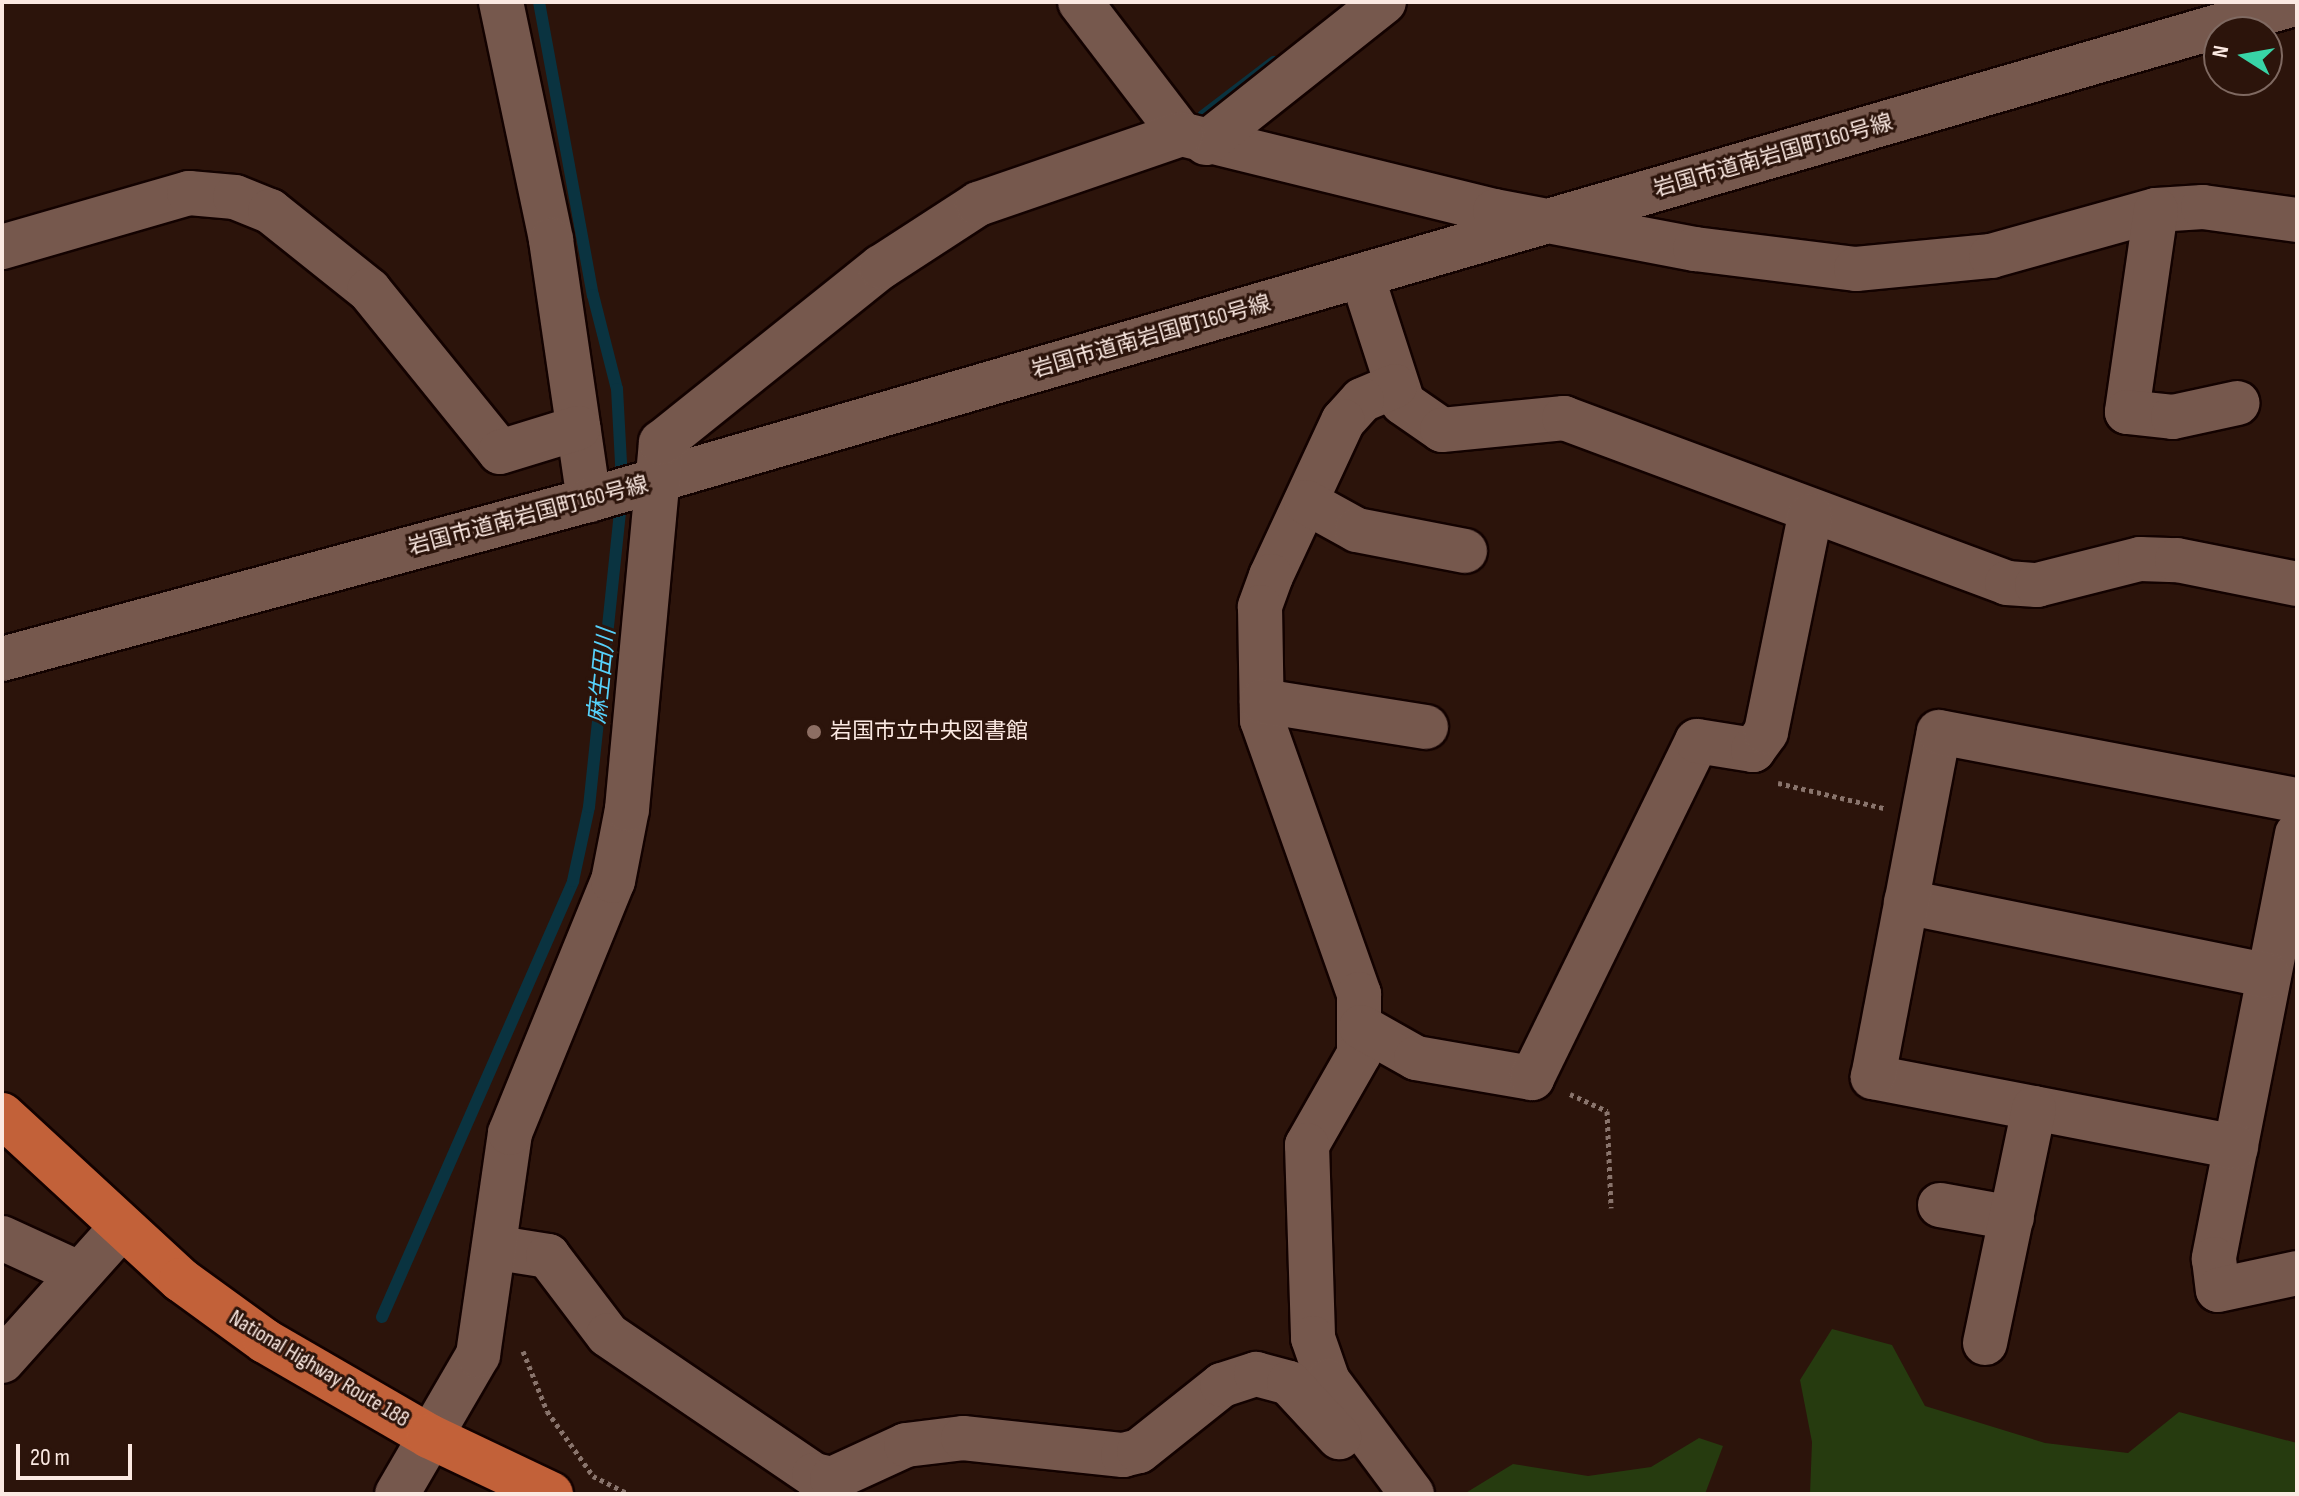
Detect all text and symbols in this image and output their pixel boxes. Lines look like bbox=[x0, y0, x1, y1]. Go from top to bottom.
north arrow bbox=[2203, 16, 2283, 96]
text: N bbox=[2207, 43, 2235, 60]
street label: 岩国市道南岩国町160号線 bbox=[1651, 109, 1895, 203]
street label: 岩国市道南岩国町160号線 bbox=[1029, 290, 1273, 384]
street label: 岩国市道南岩国町160号線 bbox=[405, 471, 651, 561]
water label: 麻生田川 bbox=[583, 627, 621, 725]
place label: 岩国市立中央図書館 bbox=[830, 719, 1028, 745]
marker: 岩国市立中央図書館 bbox=[805, 723, 823, 741]
street label: National Highway Route 188 bbox=[224, 1305, 414, 1433]
scale bar bbox=[20, 1428, 136, 1478]
text: 20 m bbox=[30, 1443, 70, 1472]

